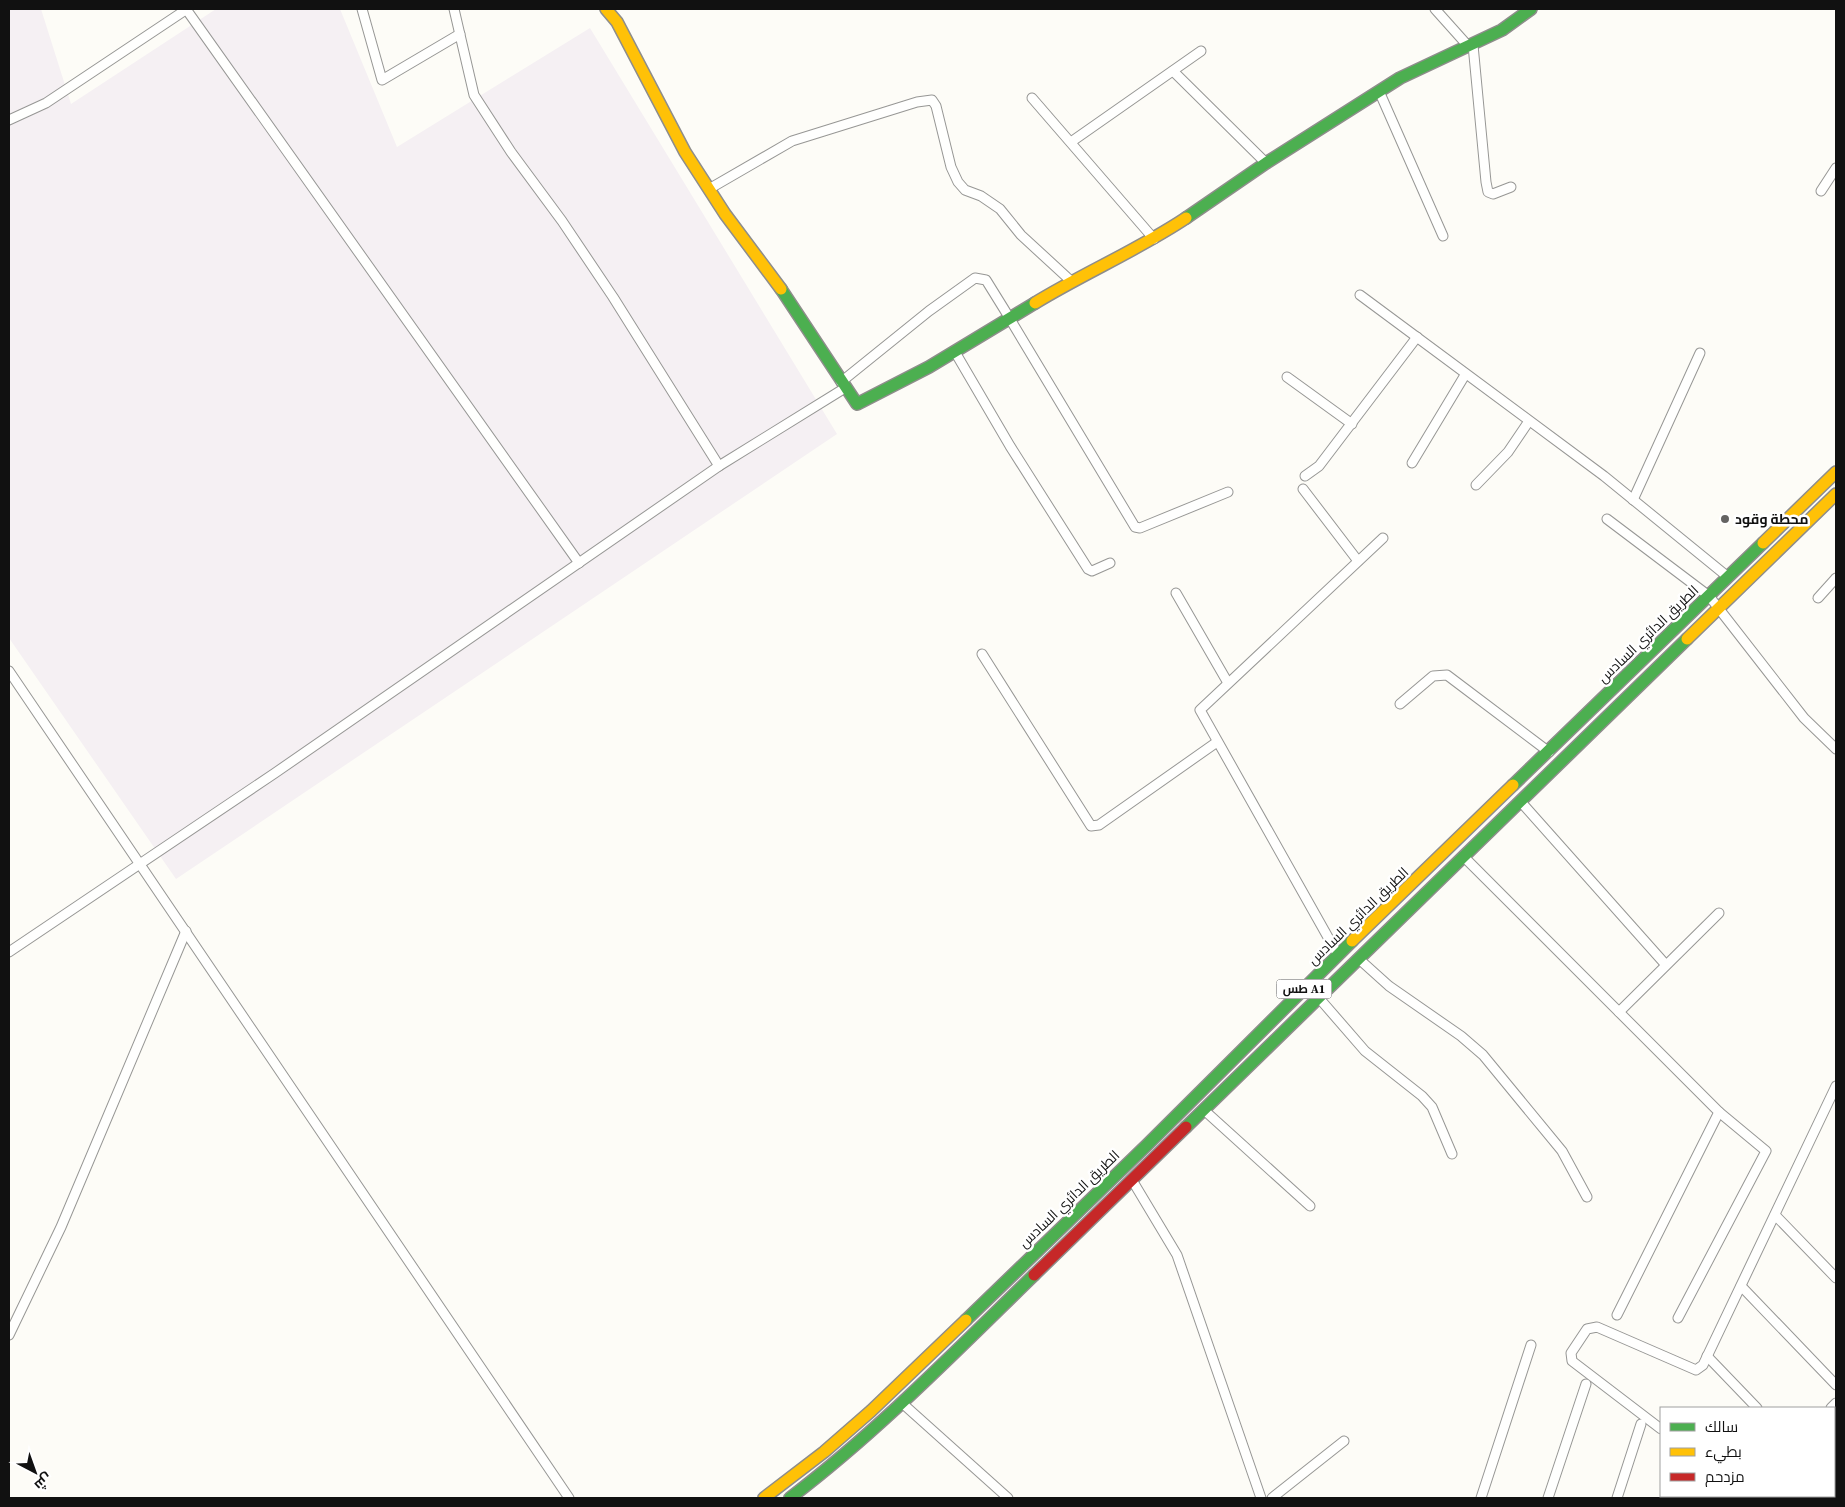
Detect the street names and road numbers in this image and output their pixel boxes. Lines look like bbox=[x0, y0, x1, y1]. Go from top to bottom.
street label: الطريق الدائري السادس bbox=[1593, 581, 1704, 689]
street label: الطريق الدائري السادس bbox=[1303, 863, 1414, 971]
road number: طس A1 bbox=[1276, 980, 1332, 999]
street label: الطريق الدائري السادس bbox=[1014, 1146, 1125, 1254]

